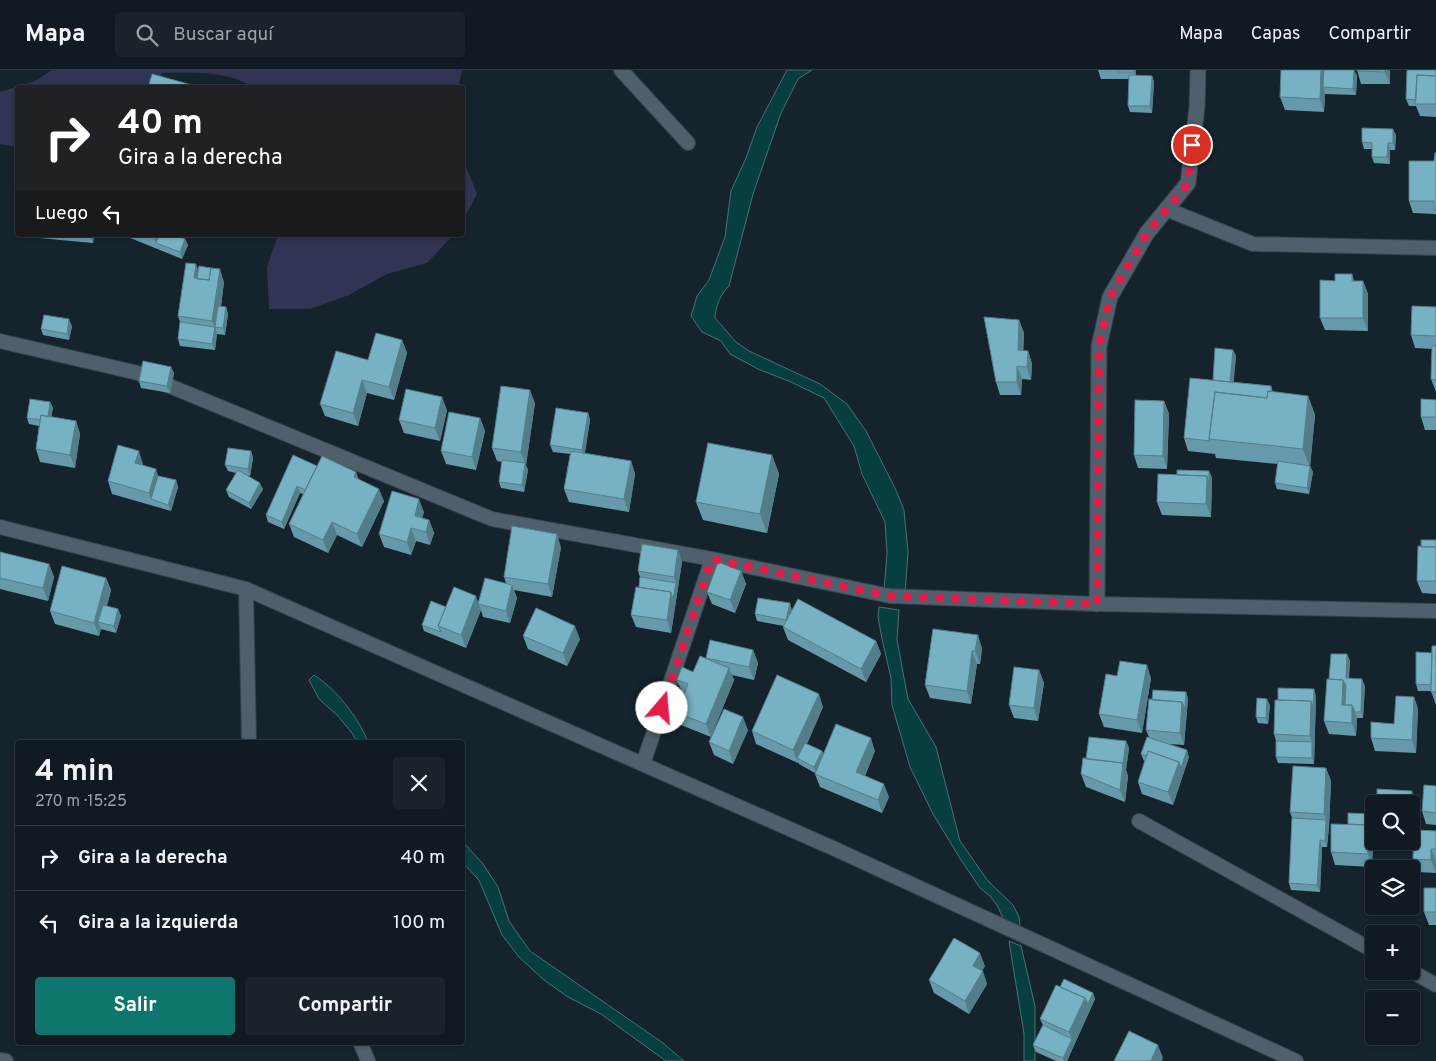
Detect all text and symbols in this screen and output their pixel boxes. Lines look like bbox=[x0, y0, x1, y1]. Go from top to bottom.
search box bbox=[115, 12, 465, 57]
text: Mapa bbox=[25, 20, 85, 50]
icon: search bbox=[133, 21, 161, 49]
text: Buscar aquí bbox=[173, 23, 273, 47]
text: Mapa bbox=[1179, 23, 1223, 46]
text: Capas bbox=[1251, 23, 1300, 46]
text: Compartir bbox=[1328, 23, 1411, 46]
text: 40 m bbox=[118, 102, 203, 146]
icon: right bbox=[35, 105, 100, 170]
pin bbox=[1171, 124, 1213, 166]
icon: arrive bbox=[1178, 131, 1206, 159]
text: Gira a la derecha bbox=[118, 145, 283, 172]
icon: left bbox=[98, 200, 126, 228]
text: Luego bbox=[35, 202, 88, 226]
position arrow bbox=[635, 681, 687, 733]
text: 4 min bbox=[35, 754, 114, 791]
button: close bbox=[393, 757, 445, 809]
text: 270 m · 15:25 bbox=[35, 792, 127, 812]
map controls bbox=[1365, 795, 1420, 1045]
button: search bbox=[1365, 795, 1420, 850]
icon: right bbox=[35, 844, 63, 872]
text: Gira a la derecha bbox=[78, 846, 228, 870]
text: 40 m bbox=[400, 846, 445, 870]
button: layers bbox=[1365, 860, 1420, 915]
icon: left bbox=[35, 909, 63, 937]
text: Gira a la izquierda bbox=[78, 911, 238, 935]
text: 100 m bbox=[393, 911, 445, 935]
button: + bbox=[1365, 925, 1420, 980]
button: Salir bbox=[35, 977, 235, 1035]
button: Compartir bbox=[245, 977, 445, 1035]
button: − bbox=[1365, 990, 1420, 1045]

